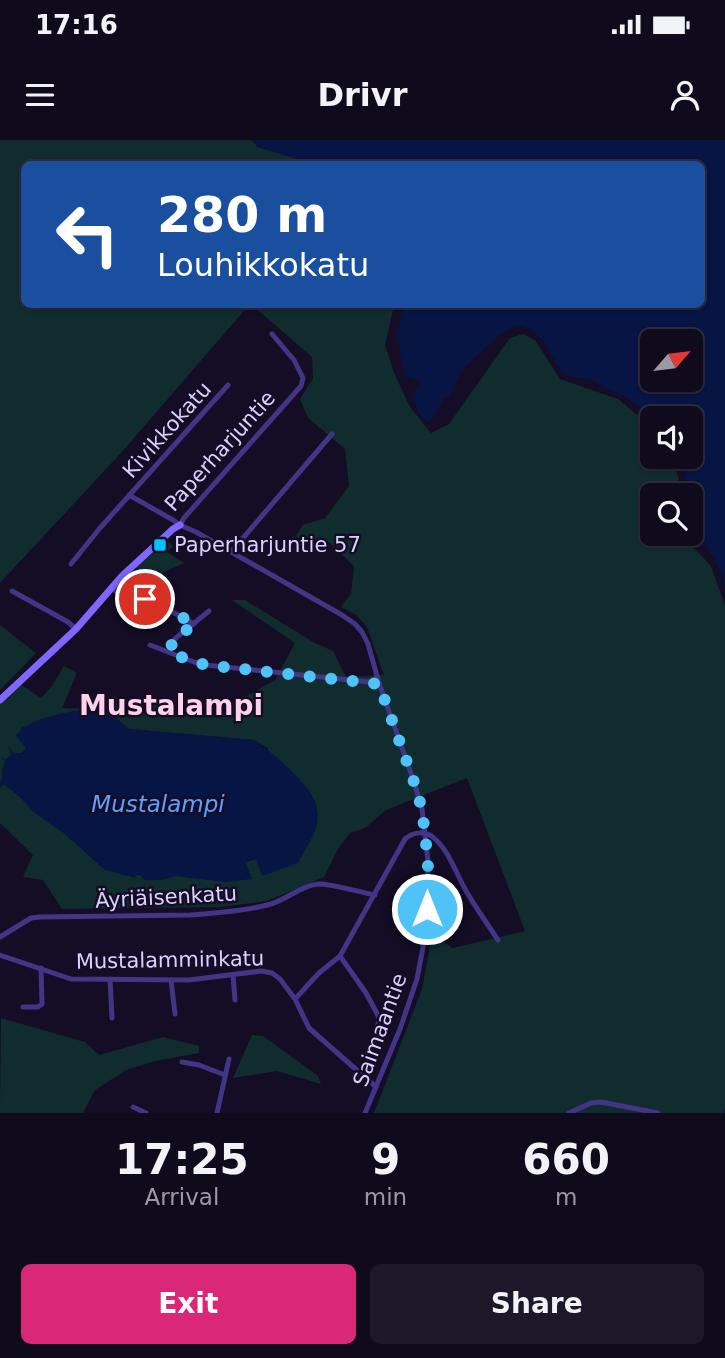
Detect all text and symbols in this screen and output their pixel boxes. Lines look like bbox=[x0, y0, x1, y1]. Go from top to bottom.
text: 17:16 bbox=[35, 10, 118, 40]
icon: menu bbox=[21, 76, 59, 114]
text: Drivr bbox=[318, 76, 407, 114]
icon: person bbox=[666, 76, 704, 114]
text: 280 m bbox=[157, 187, 327, 244]
icon: left bbox=[42, 189, 133, 280]
text: Louhikkokatu bbox=[157, 246, 369, 284]
north arrow bbox=[640, 329, 704, 392]
map controls bbox=[640, 329, 703, 546]
street label: Kivikkokatu bbox=[118, 377, 216, 483]
street label: Paperharjuntie bbox=[160, 386, 280, 516]
button: sound bbox=[640, 406, 703, 469]
button: search bbox=[640, 483, 703, 546]
place label: Paperharjuntie 57 bbox=[174, 533, 361, 557]
marker: Paperharjuntie 57 bbox=[152, 537, 168, 553]
pin bbox=[115, 569, 175, 629]
icon: arrive bbox=[126, 580, 164, 618]
district label: Mustalampi bbox=[79, 689, 263, 722]
water label: Mustalampi bbox=[91, 791, 225, 817]
position arrow bbox=[390, 872, 464, 946]
street label: Äyriäisenkatu bbox=[94, 880, 237, 913]
street label: Mustalamminkatu bbox=[76, 946, 264, 974]
street label: Saimaantie bbox=[348, 970, 412, 1090]
text: 17:25 bbox=[115, 1135, 249, 1184]
text: 9 bbox=[371, 1135, 400, 1184]
text: 660 bbox=[522, 1135, 610, 1184]
text: Arrival bbox=[145, 1184, 219, 1210]
text: min bbox=[364, 1184, 407, 1210]
text: m bbox=[555, 1184, 577, 1210]
button: Exit bbox=[21, 1264, 356, 1344]
button: Share bbox=[370, 1264, 704, 1344]

